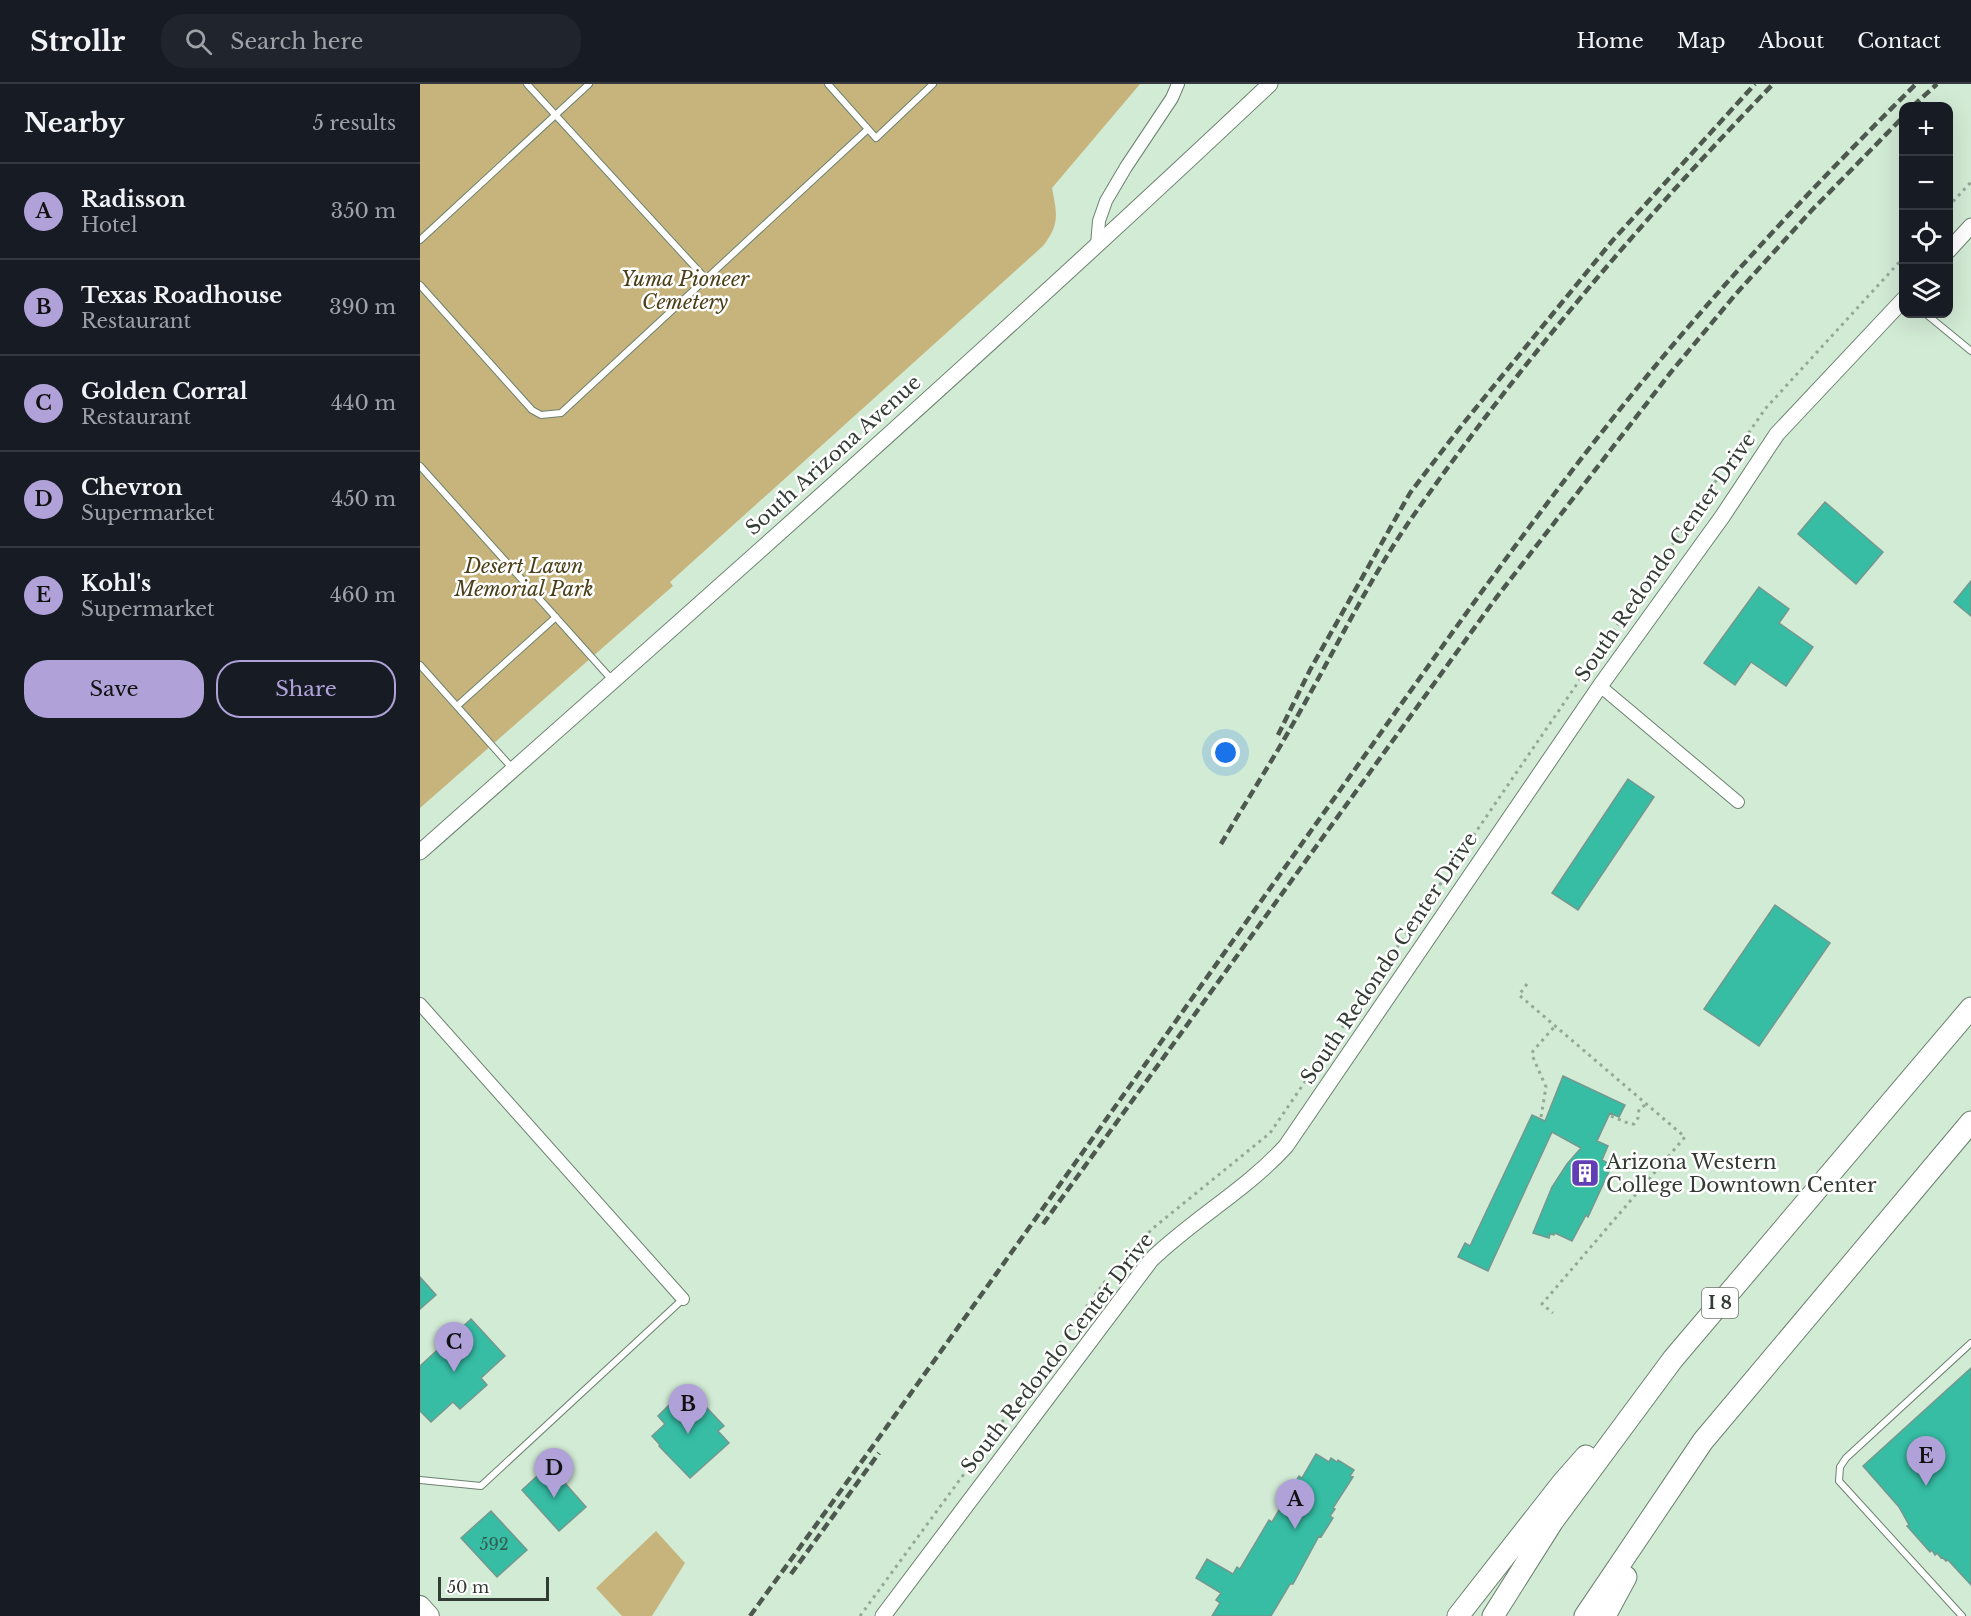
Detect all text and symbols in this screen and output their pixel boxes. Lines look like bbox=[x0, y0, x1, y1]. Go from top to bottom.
search box bbox=[161, 14, 581, 68]
text: Strollr bbox=[30, 24, 125, 59]
icon: search bbox=[182, 25, 215, 58]
text: Search here bbox=[230, 28, 363, 55]
text: Home bbox=[1577, 28, 1644, 54]
text: Map bbox=[1677, 28, 1725, 54]
text: About bbox=[1758, 28, 1824, 54]
text: Contact bbox=[1857, 28, 1941, 54]
map controls bbox=[1899, 102, 1953, 318]
button: + bbox=[1899, 102, 1953, 156]
text: Nearby bbox=[24, 107, 125, 139]
text: 5 results bbox=[313, 111, 396, 135]
button: − bbox=[1899, 156, 1953, 210]
text: Radisson bbox=[81, 186, 186, 213]
text: A bbox=[35, 199, 52, 223]
text: 350 m bbox=[331, 199, 396, 223]
button: locate bbox=[1899, 210, 1953, 264]
text: Hotel bbox=[81, 213, 138, 237]
button: layers bbox=[1899, 264, 1953, 318]
park label: Yuma Pioneer Cemetery bbox=[621, 267, 750, 314]
text: Texas Roadhouse bbox=[81, 282, 282, 309]
text: B bbox=[36, 295, 51, 319]
text: 390 m bbox=[329, 295, 396, 319]
text: Restaurant bbox=[81, 309, 191, 333]
street label: South Arizona Avenue bbox=[740, 370, 926, 540]
text: Golden Corral bbox=[81, 378, 248, 405]
text: C bbox=[35, 391, 52, 415]
text: 440 m bbox=[331, 391, 396, 415]
text: Restaurant bbox=[81, 405, 191, 429]
street label: South Redondo Center Drive bbox=[1570, 428, 1760, 686]
text: Chevron bbox=[81, 474, 182, 501]
text: D bbox=[34, 487, 53, 511]
text: 450 m bbox=[331, 487, 396, 511]
text: Supermarket bbox=[81, 501, 215, 525]
park label: Desert Lawn Memorial Park bbox=[454, 554, 593, 601]
text: Kohl's bbox=[81, 570, 151, 597]
text: E bbox=[36, 583, 51, 607]
text: 460 m bbox=[330, 583, 396, 607]
text: Supermarket bbox=[81, 597, 215, 621]
button: Save bbox=[24, 660, 204, 718]
button: Share bbox=[216, 660, 396, 718]
your location bbox=[1211, 738, 1240, 767]
street label: South Redondo Center Drive bbox=[1296, 828, 1482, 1088]
place label: Arizona Western College Downtown Center bbox=[1605, 1150, 1877, 1197]
building icon: Arizona Western College Downtown Center bbox=[1569, 1157, 1601, 1189]
street label: South Redondo Center Drive bbox=[956, 1228, 1158, 1478]
road number: I 8 bbox=[1702, 1288, 1738, 1318]
pin: C bbox=[435, 1322, 474, 1372]
pin: B bbox=[668, 1384, 708, 1434]
pin: E bbox=[1906, 1436, 1946, 1486]
pin: D bbox=[534, 1448, 574, 1498]
pin: A bbox=[1276, 1480, 1314, 1529]
house number: 592 bbox=[479, 1534, 509, 1554]
scale bar bbox=[438, 1574, 549, 1602]
text: 50 m bbox=[447, 1577, 489, 1597]

